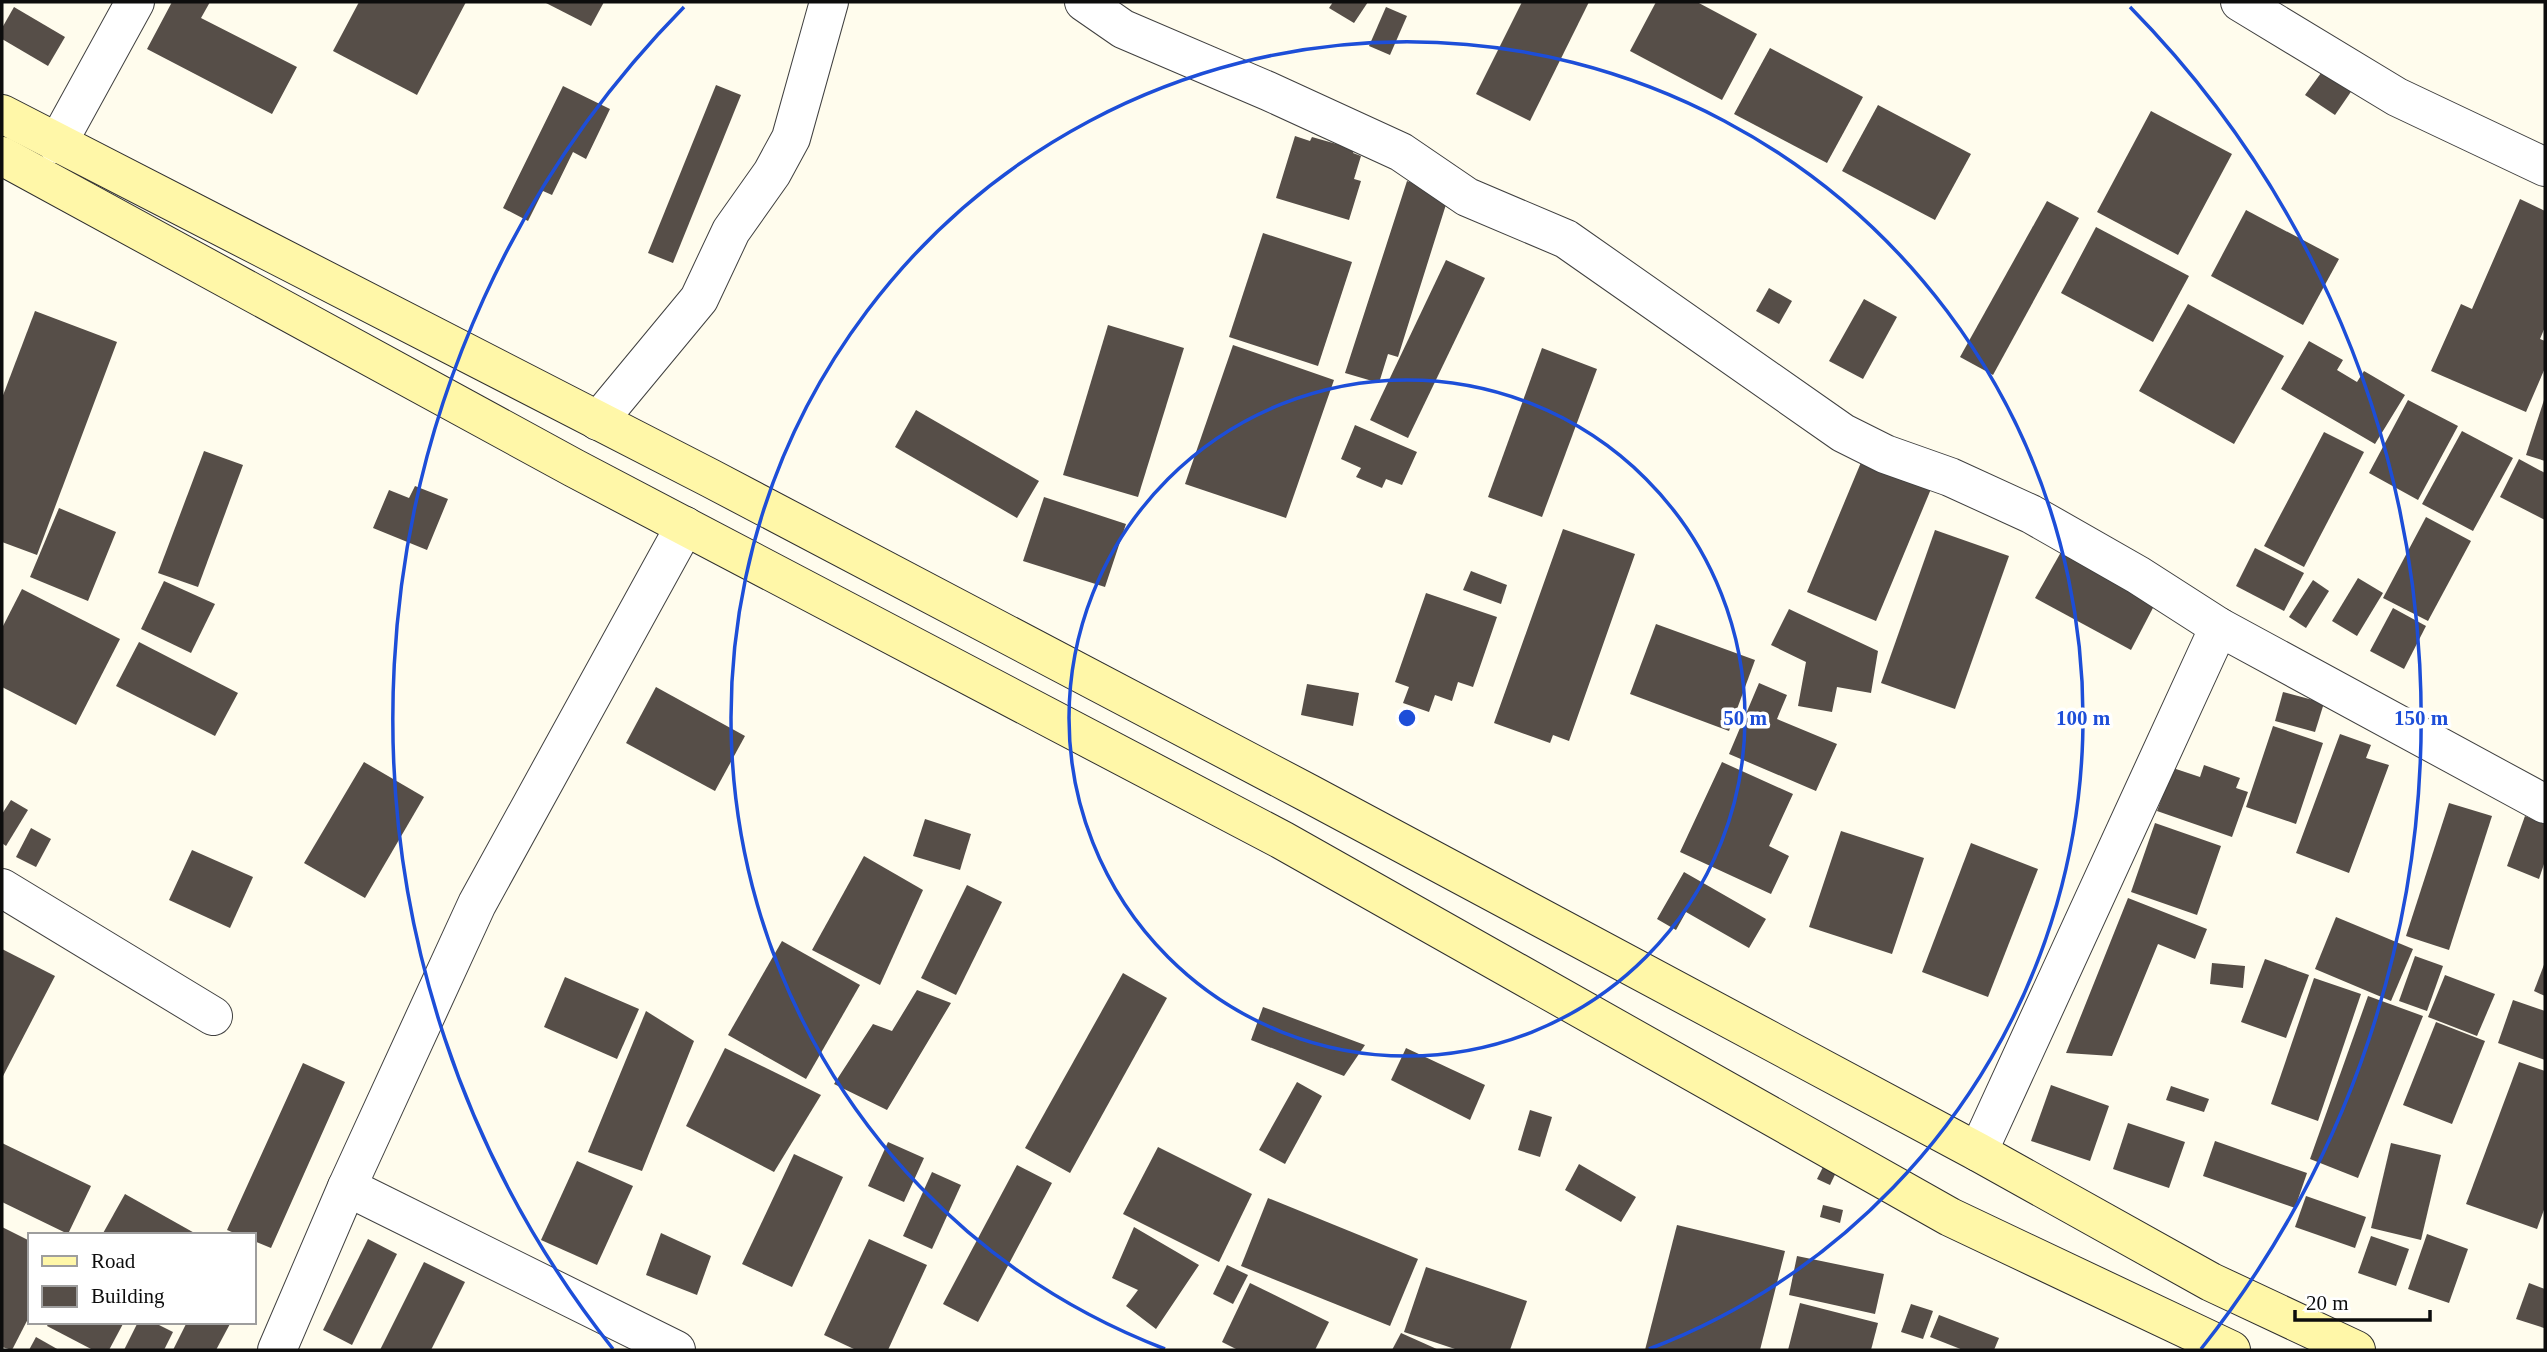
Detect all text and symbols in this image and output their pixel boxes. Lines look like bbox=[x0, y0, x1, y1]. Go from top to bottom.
centre of rings bbox=[1395, 706, 1419, 730]
text: 50 m bbox=[1723, 706, 1767, 730]
text: 100 m bbox=[2056, 706, 2111, 730]
text: 150 m bbox=[2394, 706, 2449, 730]
legend bbox=[28, 1233, 256, 1324]
text: Road bbox=[91, 1249, 136, 1273]
scale bar bbox=[2295, 1278, 2430, 1322]
text: Building bbox=[91, 1284, 165, 1308]
text: 20 m bbox=[2306, 1291, 2349, 1315]

